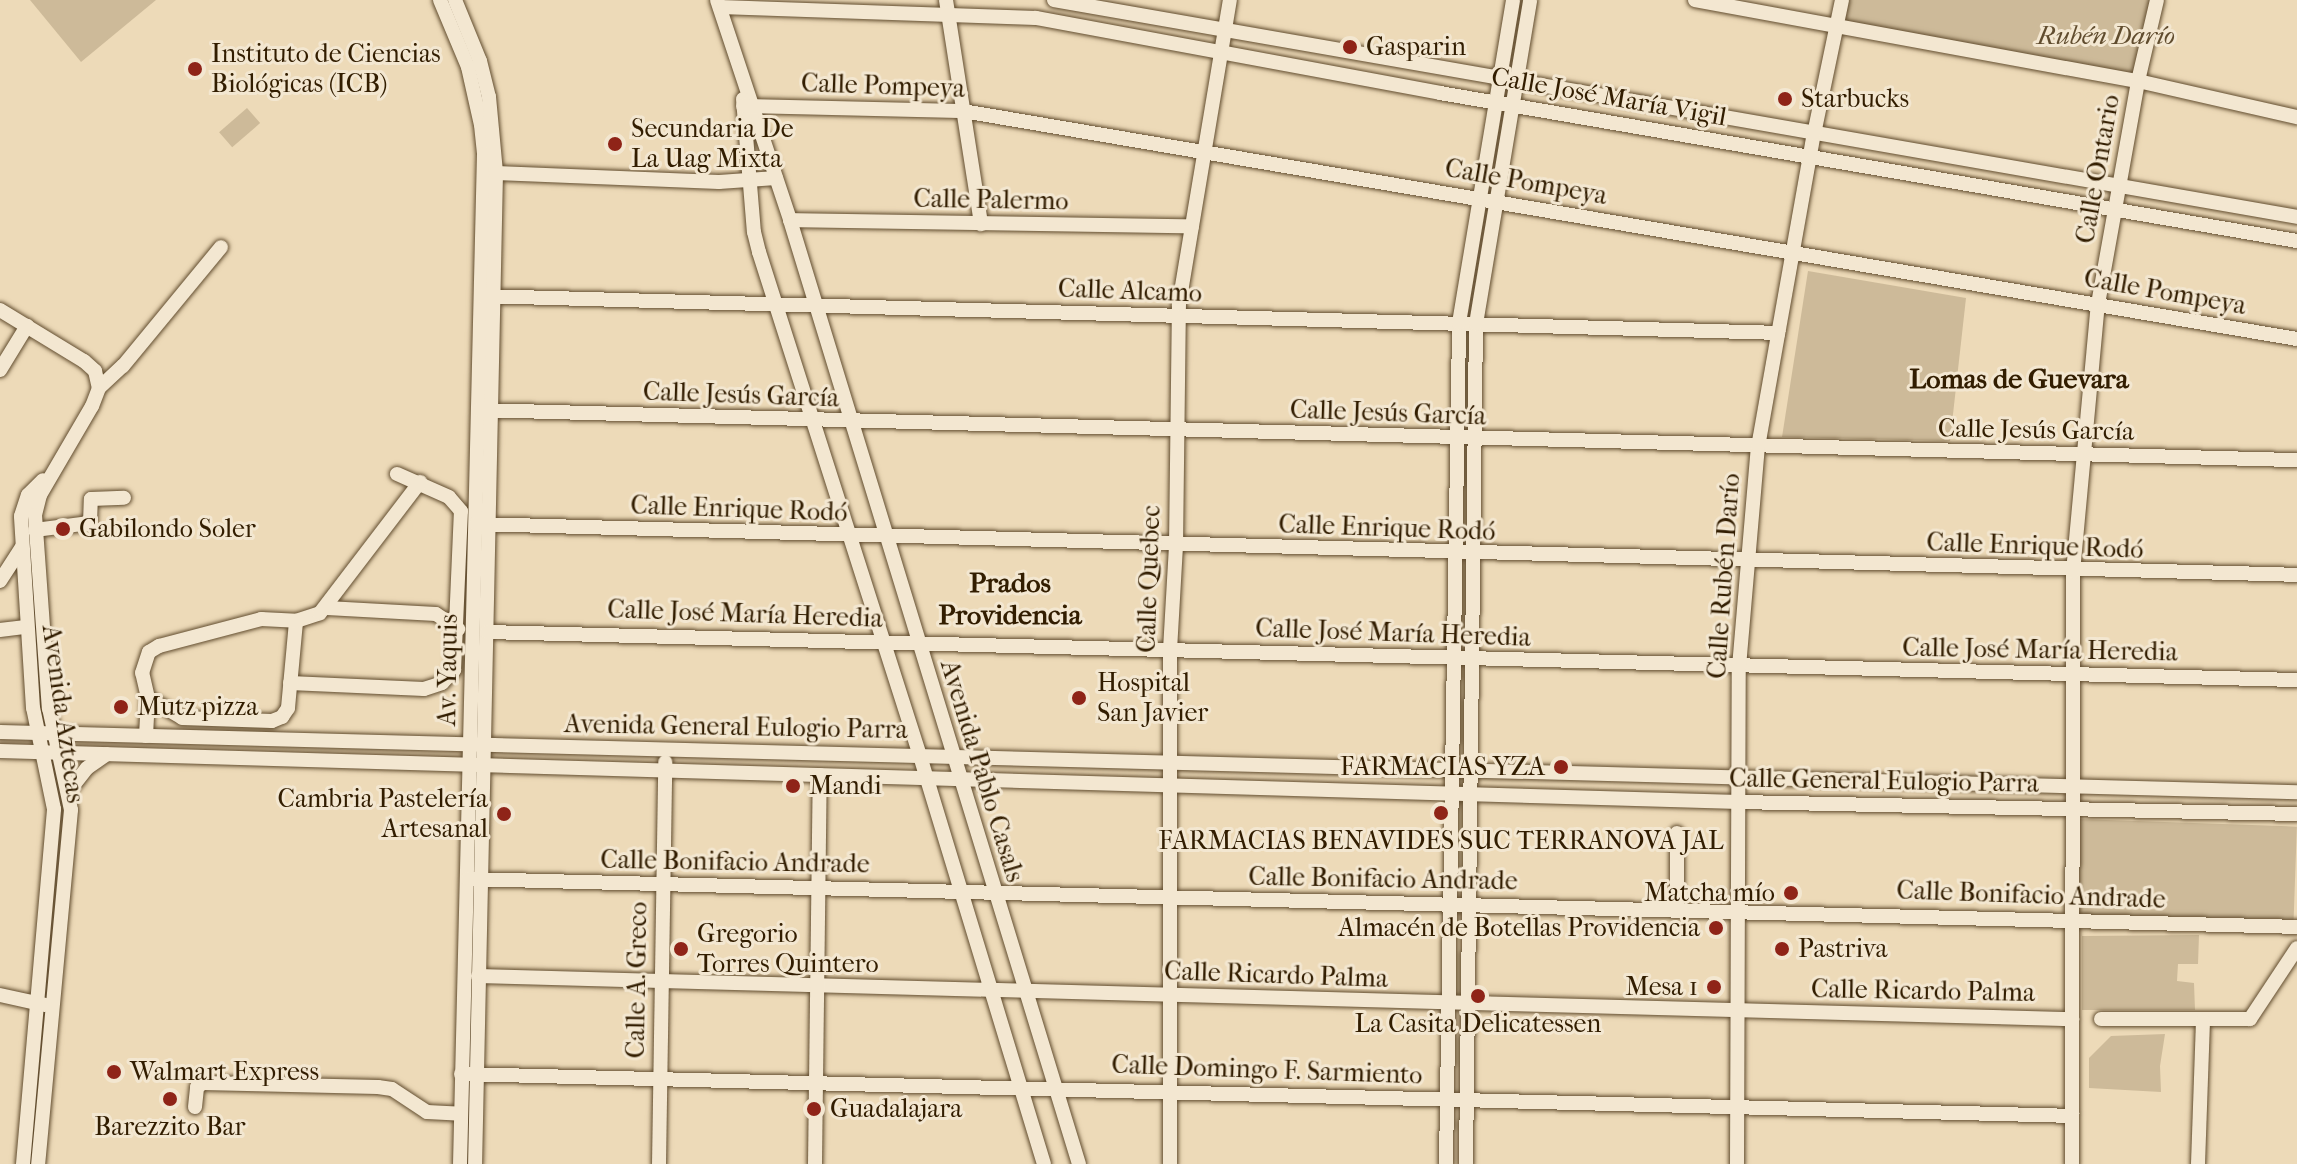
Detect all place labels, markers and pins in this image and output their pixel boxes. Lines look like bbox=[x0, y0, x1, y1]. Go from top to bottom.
place label: Gasparin bbox=[1366, 31, 1466, 63]
place label: Instituto de Ciencias Biológicas (ICB) bbox=[211, 38, 441, 100]
marker: Gasparin bbox=[1341, 38, 1359, 56]
marker: Instituto de Ciencias Biológicas (ICB) bbox=[186, 60, 204, 78]
place label: Starbucks bbox=[1801, 83, 1909, 115]
marker: Starbucks bbox=[1776, 90, 1794, 108]
place label: Secundaria De La Uag Mixta bbox=[631, 113, 794, 174]
marker: Secundaria De La Uag Mixta bbox=[606, 135, 624, 153]
place label: Gabilondo Soler bbox=[79, 513, 256, 545]
marker: Gabilondo Soler bbox=[54, 520, 72, 538]
place label: Hospital San Javier bbox=[1097, 667, 1208, 728]
marker: Hospital San Javier bbox=[1068, 687, 1090, 709]
place label: Mutz pizza bbox=[137, 691, 258, 723]
marker: Mutz pizza bbox=[112, 698, 130, 716]
place label: FARMACIAS YZA bbox=[1340, 751, 1545, 783]
marker: FARMACIAS YZA bbox=[1552, 758, 1570, 776]
place label: Mandi bbox=[809, 770, 882, 802]
marker: Mandi bbox=[784, 777, 802, 795]
place label: Cambria Pastelería Artesanal bbox=[277, 783, 488, 844]
marker: FARMACIAS BENAVIDES SUC TERRANOVA JAL bbox=[1432, 804, 1450, 822]
marker: Cambria Pastelería Artesanal bbox=[495, 805, 513, 823]
place label: FARMACIAS BENAVIDES SUC TERRANOVA JAL bbox=[1158, 825, 1724, 857]
place label: Matcha mío bbox=[1644, 877, 1775, 909]
marker: Matcha mío bbox=[1782, 884, 1800, 902]
place label: Almacén de Botellas Providencia bbox=[1338, 912, 1700, 944]
place label: Gregorio Torres Quintero bbox=[697, 918, 879, 980]
marker: Almacén de Botellas Providencia bbox=[1707, 919, 1725, 937]
place label: Pastriva bbox=[1798, 933, 1887, 965]
marker: Gregorio Torres Quintero bbox=[672, 940, 690, 958]
marker: Pastriva bbox=[1773, 940, 1791, 958]
place label: Mesa 1 bbox=[1625, 971, 1698, 1003]
marker: Mesa 1 bbox=[1705, 978, 1723, 996]
marker: La Casita Delicatessen bbox=[1469, 987, 1487, 1005]
place label: La Casita Delicatessen bbox=[1355, 1008, 1601, 1040]
place label: Walmart Express bbox=[130, 1056, 319, 1088]
marker: Walmart Express bbox=[105, 1063, 123, 1081]
marker: Barezzito Bar bbox=[161, 1090, 179, 1108]
place label: Guadalajara bbox=[830, 1093, 962, 1125]
marker: Guadalajara bbox=[805, 1100, 823, 1118]
place label: Barezzito Bar bbox=[94, 1111, 246, 1143]

